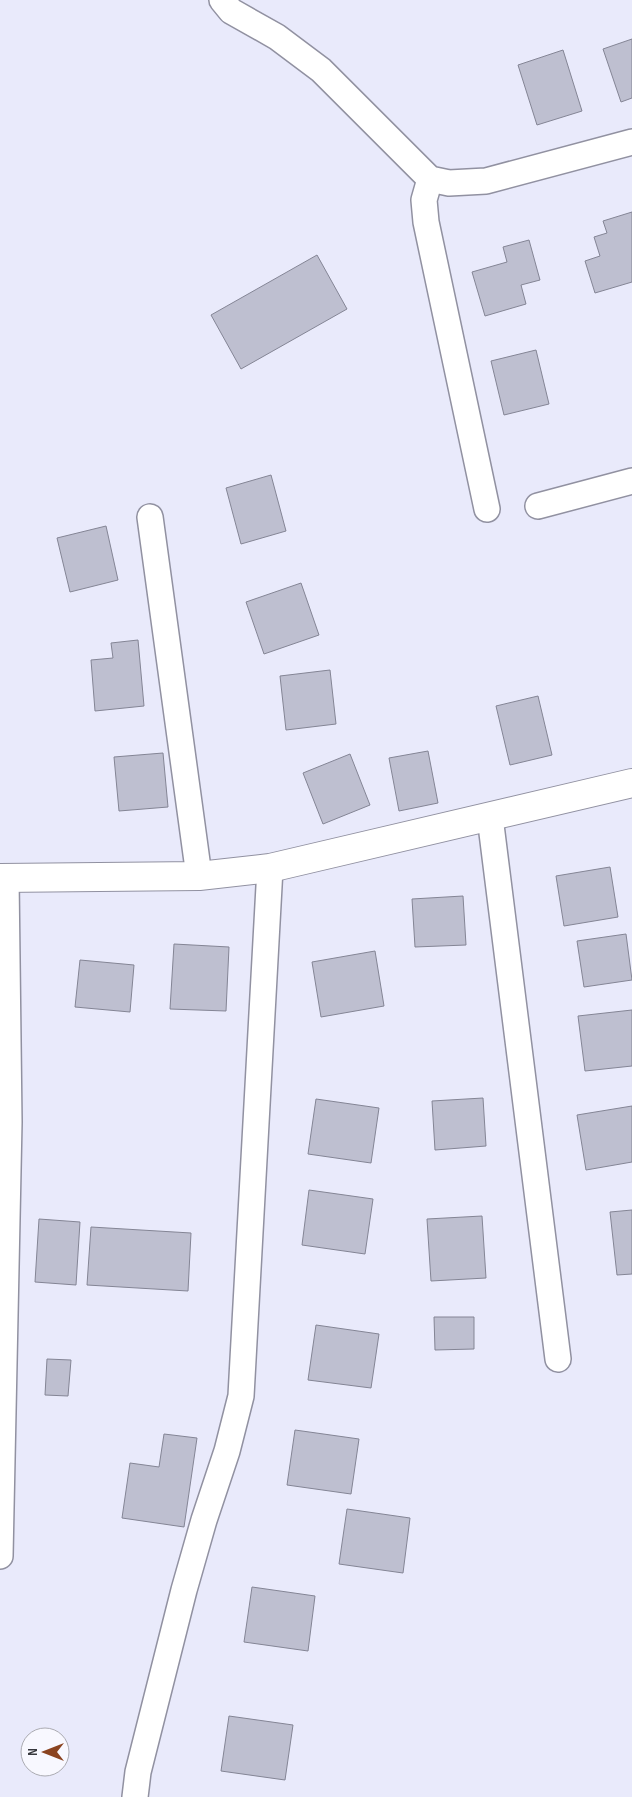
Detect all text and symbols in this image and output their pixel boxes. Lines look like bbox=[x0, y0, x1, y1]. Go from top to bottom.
north arrow bbox=[20, 1727, 70, 1777]
text: N bbox=[24, 1748, 41, 1756]

